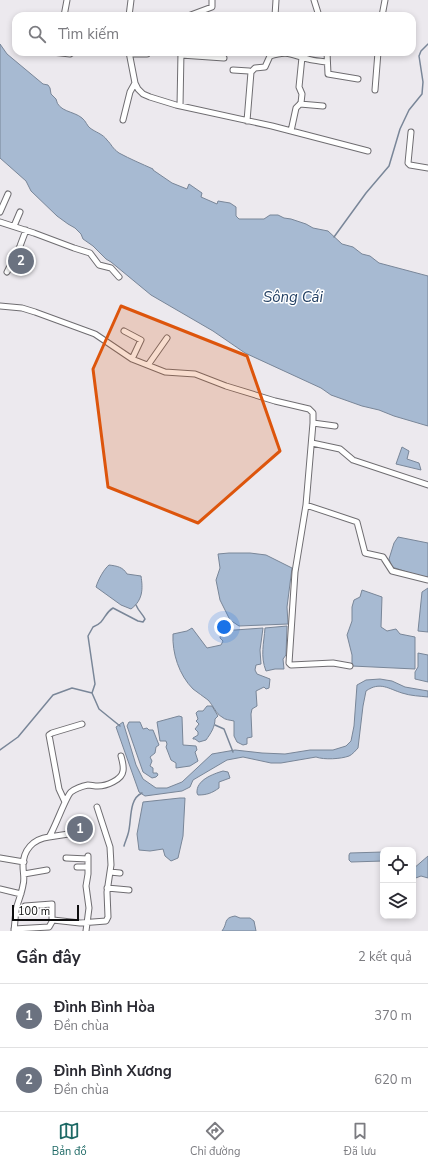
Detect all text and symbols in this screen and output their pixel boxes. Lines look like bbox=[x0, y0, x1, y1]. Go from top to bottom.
search box bbox=[12, 12, 416, 56]
icon: search bbox=[26, 23, 48, 45]
text: Tìm kiếm bbox=[58, 24, 119, 44]
pin: 2 bbox=[8, 246, 34, 276]
water label: Sông Cái bbox=[263, 287, 324, 307]
your location bbox=[214, 617, 234, 637]
pin: 1 bbox=[67, 814, 93, 844]
map controls bbox=[380, 847, 416, 919]
button: locate bbox=[380, 847, 416, 883]
button: layers bbox=[380, 883, 416, 919]
scale bar bbox=[12, 903, 79, 922]
text: 100 m bbox=[18, 904, 50, 919]
text: Gần đây bbox=[16, 946, 81, 969]
text: 2 kết quả bbox=[358, 948, 412, 966]
text: Đình Bình Hòa bbox=[54, 997, 155, 1017]
text: 1 bbox=[25, 1007, 33, 1025]
text: 370 m bbox=[374, 1007, 412, 1025]
text: Đền chùa bbox=[54, 1017, 109, 1035]
text: Đình Bình Xương bbox=[54, 1061, 172, 1081]
text: 2 bbox=[25, 1071, 33, 1089]
text: 620 m bbox=[374, 1071, 412, 1089]
text: Đền chùa bbox=[54, 1081, 109, 1099]
tab: Bản đồ bbox=[52, 1120, 87, 1159]
tab: Chỉ đường bbox=[190, 1120, 240, 1159]
tab: Đã lưu bbox=[344, 1120, 376, 1159]

